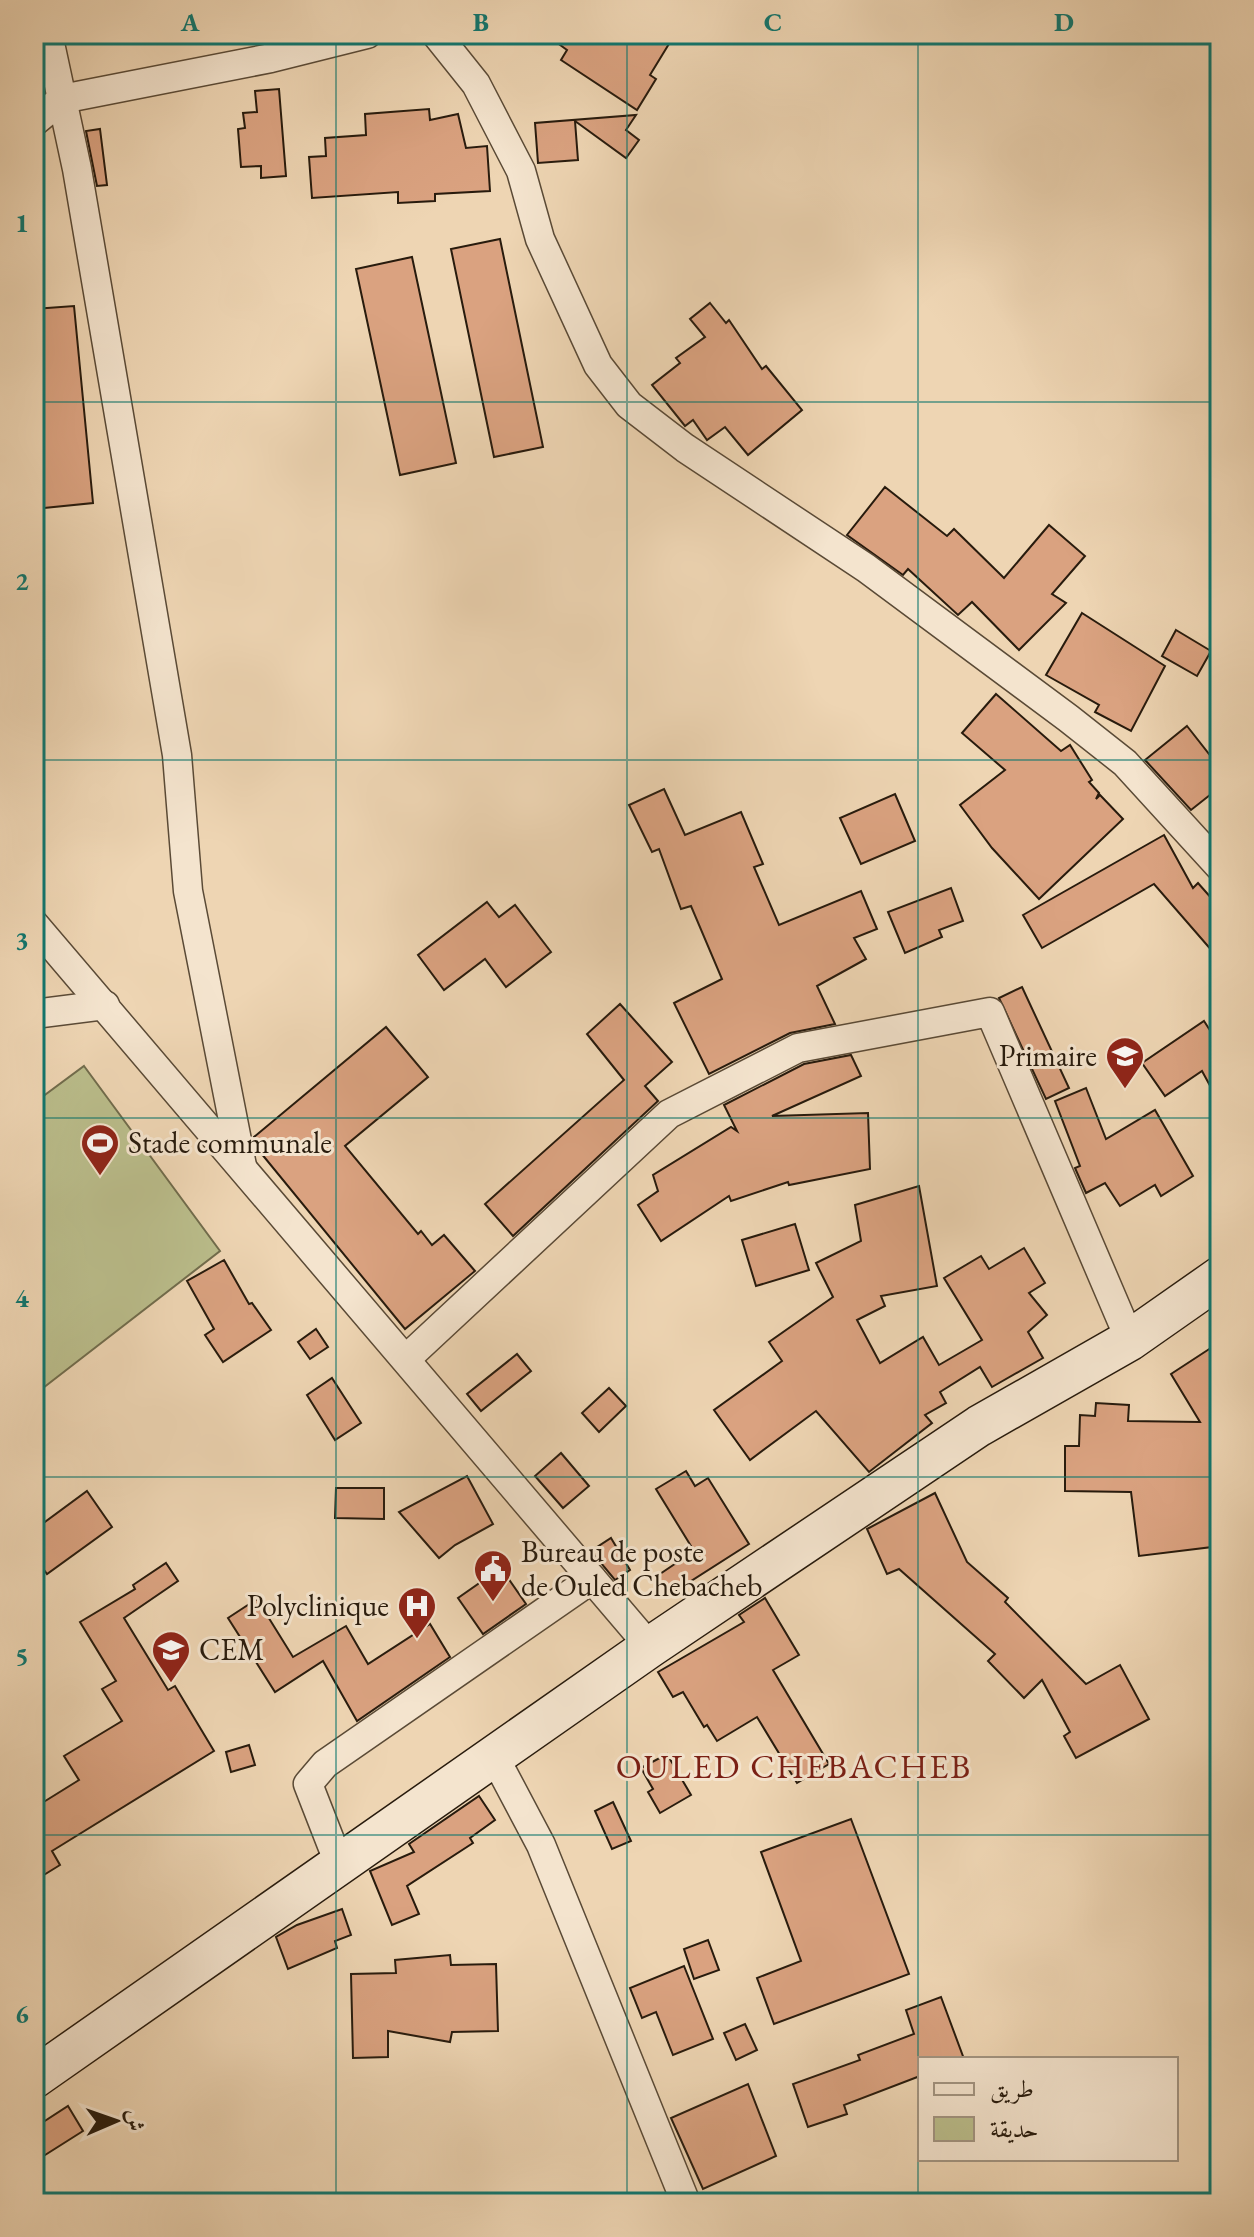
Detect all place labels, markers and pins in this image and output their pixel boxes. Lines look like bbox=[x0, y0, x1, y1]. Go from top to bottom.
school or university icon: Primaire bbox=[1104, 1035, 1146, 1090]
place label: Primaire bbox=[999, 1036, 1097, 1075]
sports icon: Stade communale bbox=[79, 1122, 121, 1177]
place label: Stade communale bbox=[128, 1123, 332, 1162]
place label: Bureau de poste de Ouled Chebacheb bbox=[521, 1532, 762, 1605]
public building icon: Bureau de poste de Ouled Chebacheb bbox=[472, 1548, 514, 1603]
hospital icon: Polyclinique bbox=[396, 1585, 438, 1640]
place label: Polyclinique bbox=[247, 1586, 389, 1625]
school or university icon: CEM bbox=[150, 1629, 192, 1684]
place label: CEM bbox=[199, 1630, 264, 1669]

